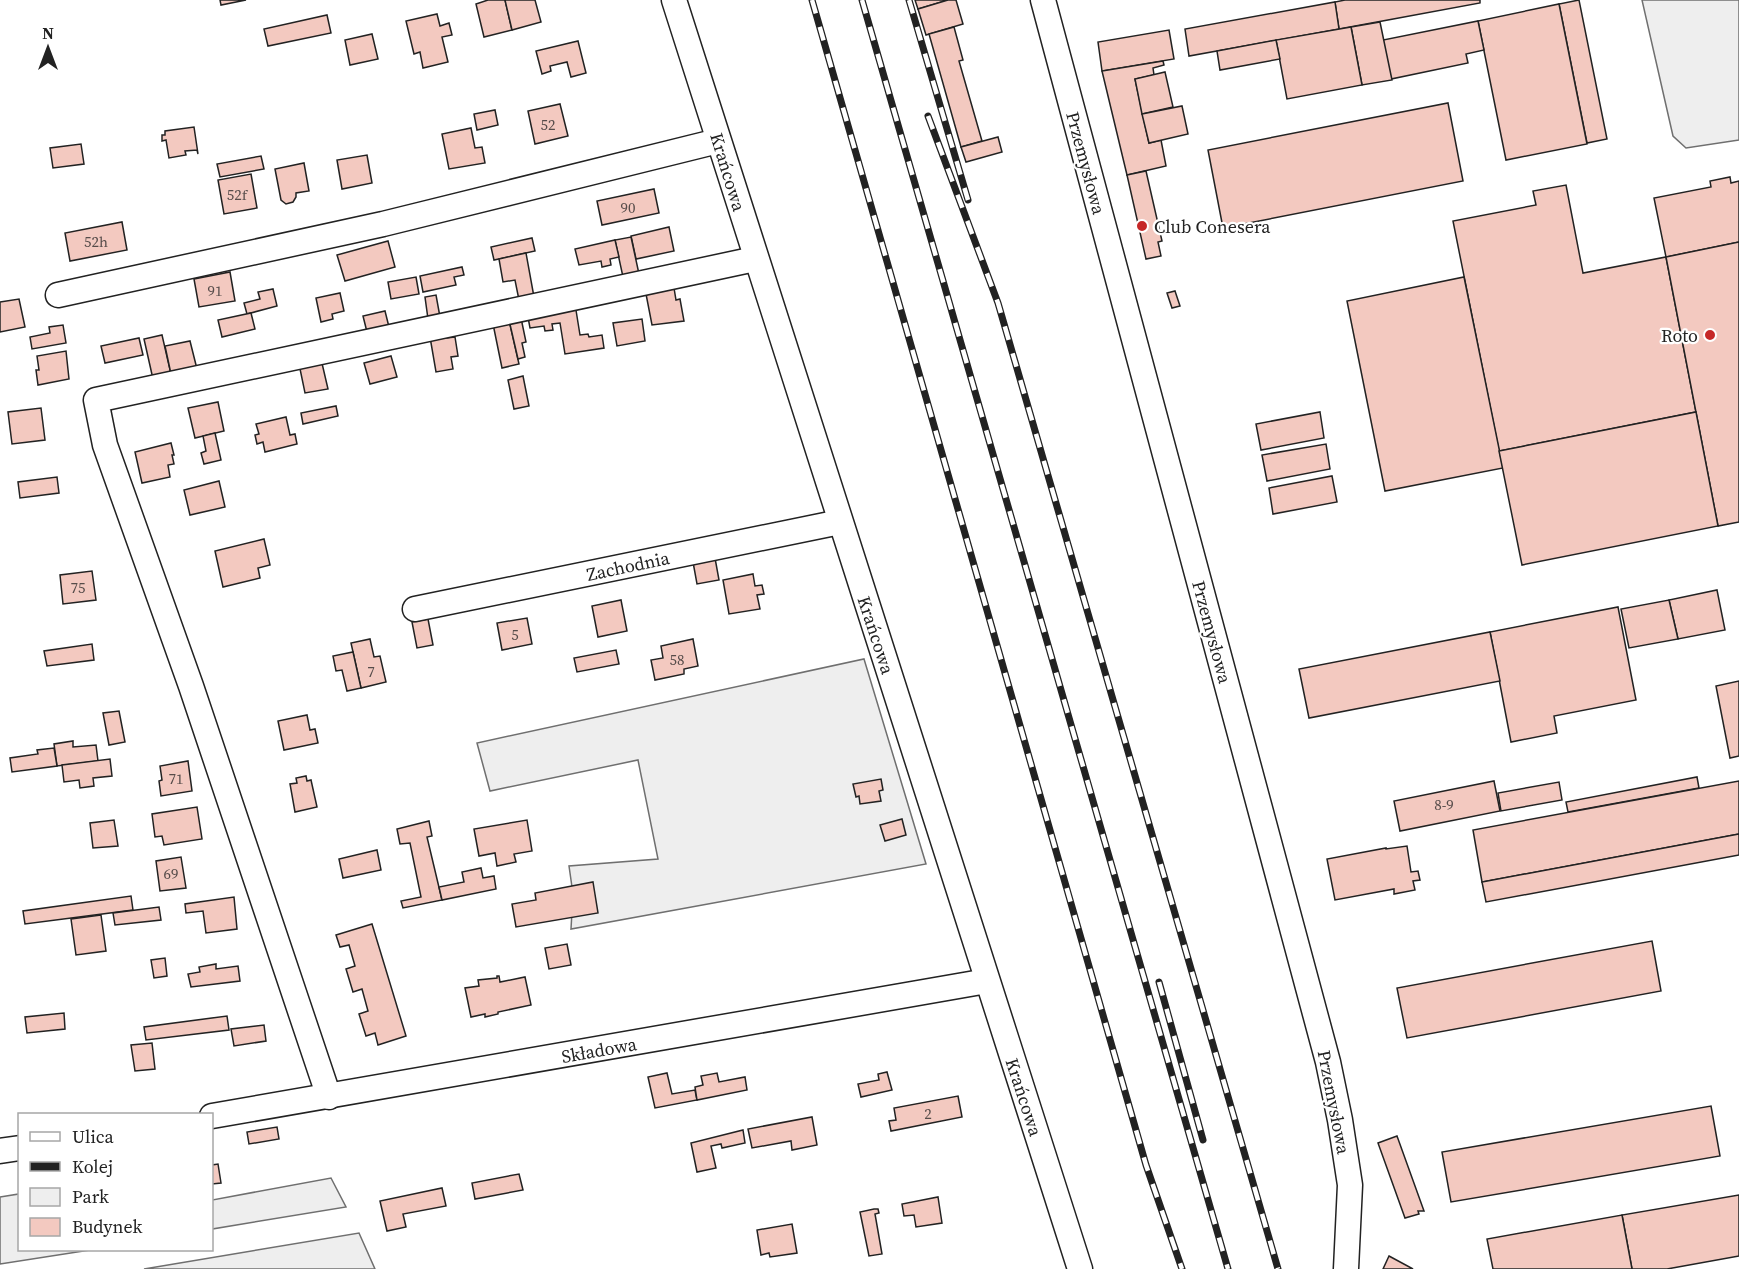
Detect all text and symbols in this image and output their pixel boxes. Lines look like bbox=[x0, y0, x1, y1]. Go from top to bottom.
north arrow bbox=[18, 18, 78, 78]
text: N bbox=[42, 22, 54, 44]
street label: Przemysłowa bbox=[1060, 109, 1112, 218]
house number: 52 bbox=[540, 114, 556, 135]
street label: Krańcowa bbox=[704, 130, 752, 215]
house number: 52f bbox=[227, 184, 249, 205]
house number: 90 bbox=[620, 197, 636, 218]
place label: Club Conesera bbox=[1154, 214, 1271, 239]
marker: Club Conesera bbox=[1135, 219, 1149, 233]
house number: 52h bbox=[84, 231, 108, 252]
house number: 91 bbox=[207, 280, 223, 301]
place label: Roto bbox=[1661, 323, 1698, 348]
marker: Roto bbox=[1703, 328, 1717, 342]
street label: Zachodnia bbox=[584, 545, 672, 587]
house number: 75 bbox=[70, 577, 86, 598]
street label: Przemysłowa bbox=[1186, 578, 1238, 687]
street label: Krańcowa bbox=[852, 593, 901, 678]
house number: 5 bbox=[511, 624, 519, 645]
house number: 58 bbox=[669, 649, 685, 670]
house number: 7 bbox=[367, 661, 375, 682]
house number: 71 bbox=[168, 768, 184, 789]
house number: 8-9 bbox=[1434, 794, 1454, 815]
house number: 69 bbox=[163, 863, 179, 884]
street label: Składowa bbox=[559, 1031, 639, 1069]
street label: Przemysłowa bbox=[1312, 1048, 1357, 1157]
street label: Krańcowa bbox=[1000, 1055, 1049, 1140]
house number: 2 bbox=[924, 1103, 932, 1124]
legend bbox=[18, 1113, 213, 1251]
text: Ulica bbox=[72, 1124, 115, 1149]
text: Kolej bbox=[72, 1154, 113, 1179]
text: Park bbox=[72, 1184, 109, 1209]
text: Budynek bbox=[72, 1214, 142, 1239]

